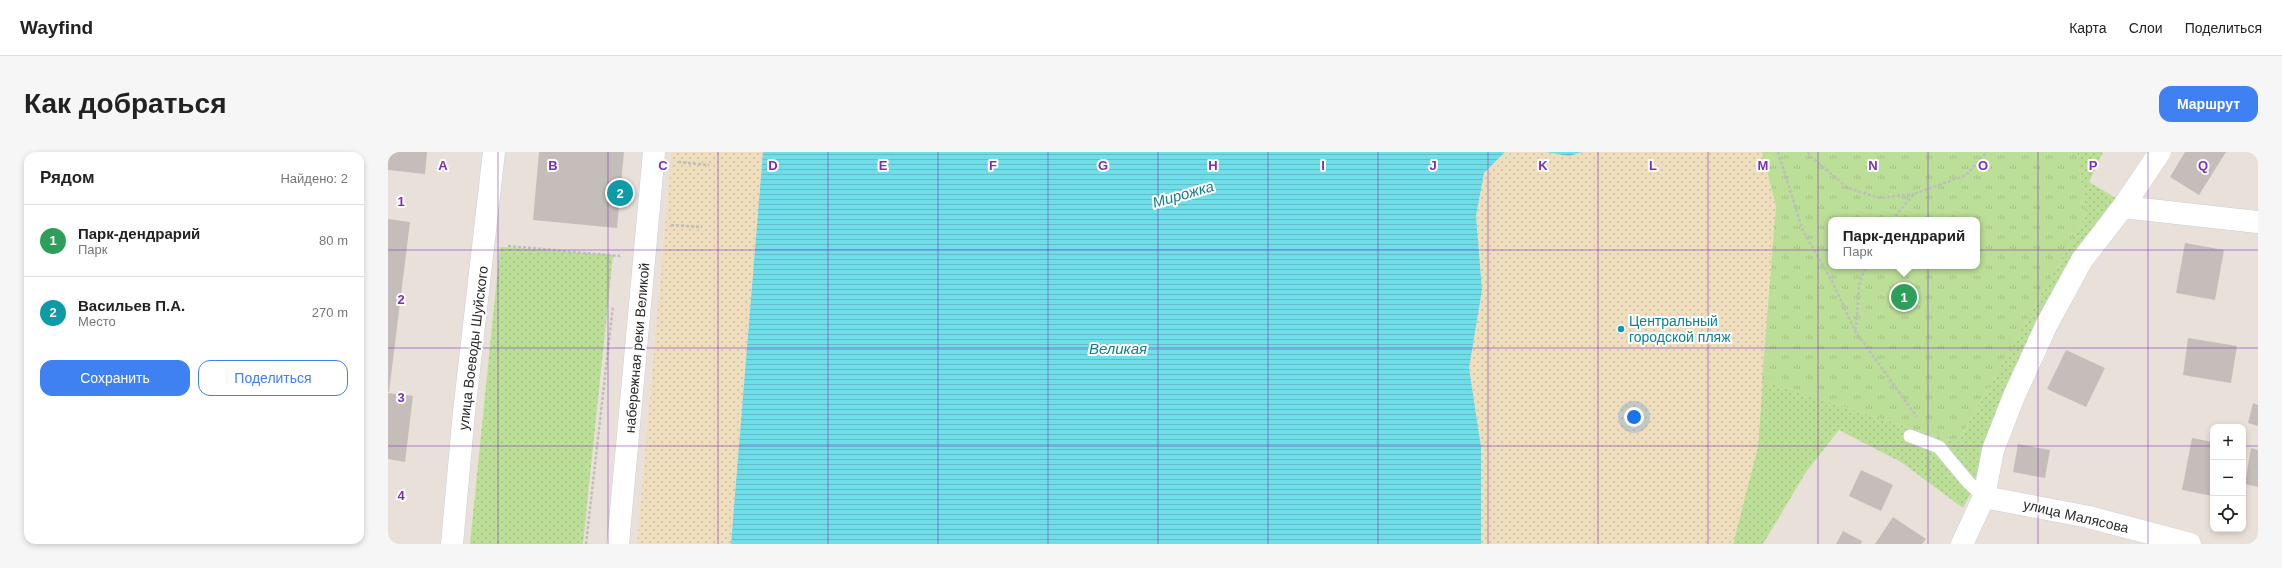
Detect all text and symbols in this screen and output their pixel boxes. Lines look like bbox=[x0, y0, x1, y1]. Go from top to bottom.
text: Wayfind bbox=[20, 17, 93, 38]
text: Карта bbox=[2069, 20, 2107, 36]
text: Слои bbox=[2129, 20, 2163, 36]
text: Поделиться bbox=[2185, 20, 2262, 36]
button: Маршрут bbox=[2159, 86, 2258, 122]
text: Как добраться bbox=[24, 88, 226, 119]
text: A bbox=[438, 158, 448, 173]
text: B bbox=[548, 158, 558, 173]
text: C bbox=[658, 158, 668, 173]
text: D bbox=[768, 158, 778, 173]
text: E bbox=[879, 158, 888, 173]
text: F bbox=[989, 158, 997, 173]
text: G bbox=[1098, 158, 1108, 173]
text: H bbox=[1208, 158, 1218, 173]
text: I bbox=[1321, 158, 1325, 173]
text: J bbox=[1429, 158, 1437, 173]
text: K bbox=[1538, 158, 1548, 173]
text: L bbox=[1649, 158, 1657, 173]
text: M bbox=[1758, 158, 1768, 173]
text: N bbox=[1868, 158, 1878, 173]
text: O bbox=[1978, 158, 1988, 173]
text: P bbox=[2089, 158, 2098, 173]
text: Q bbox=[2198, 158, 2208, 173]
text: Рядом bbox=[40, 168, 95, 187]
text: Найдено: 2 bbox=[280, 171, 348, 186]
water label: Мирожка bbox=[1150, 177, 1216, 211]
pin: 2 bbox=[607, 178, 633, 208]
text: 1 bbox=[397, 194, 405, 209]
popup bbox=[1828, 217, 1980, 269]
text: Парк-дендрарий bbox=[78, 225, 200, 242]
text: Парк-дендрарий bbox=[1843, 227, 1965, 244]
text: 1 bbox=[49, 233, 57, 248]
text: 80 m bbox=[319, 233, 348, 248]
text: Парк bbox=[78, 242, 108, 257]
text: Парк bbox=[1843, 244, 1872, 259]
street label: набережная реки Великой bbox=[622, 262, 652, 434]
street label: улица Воеводы Шуйского bbox=[455, 265, 491, 431]
pin: 1 bbox=[1891, 282, 1917, 312]
text: 2 bbox=[397, 292, 405, 307]
text: Васильев П.А. bbox=[78, 297, 185, 314]
text: 2 bbox=[49, 305, 57, 320]
text: 270 m bbox=[312, 305, 348, 320]
place label: Центральный городской пляж bbox=[1629, 313, 1731, 345]
text: Место bbox=[78, 314, 116, 329]
marker: Центральный городской пляж bbox=[1616, 324, 1626, 334]
water label: Великая bbox=[1089, 340, 1147, 357]
button: Сохранить bbox=[40, 360, 190, 396]
button: Поделиться bbox=[198, 360, 348, 396]
text: 3 bbox=[397, 390, 405, 405]
your location bbox=[1624, 407, 1644, 427]
map controls bbox=[2210, 424, 2246, 532]
button: + bbox=[2210, 424, 2246, 460]
button: − bbox=[2210, 460, 2246, 496]
text: 4 bbox=[397, 488, 405, 503]
street label: улица Малясова bbox=[2022, 496, 2130, 536]
button: locate bbox=[2210, 496, 2246, 532]

